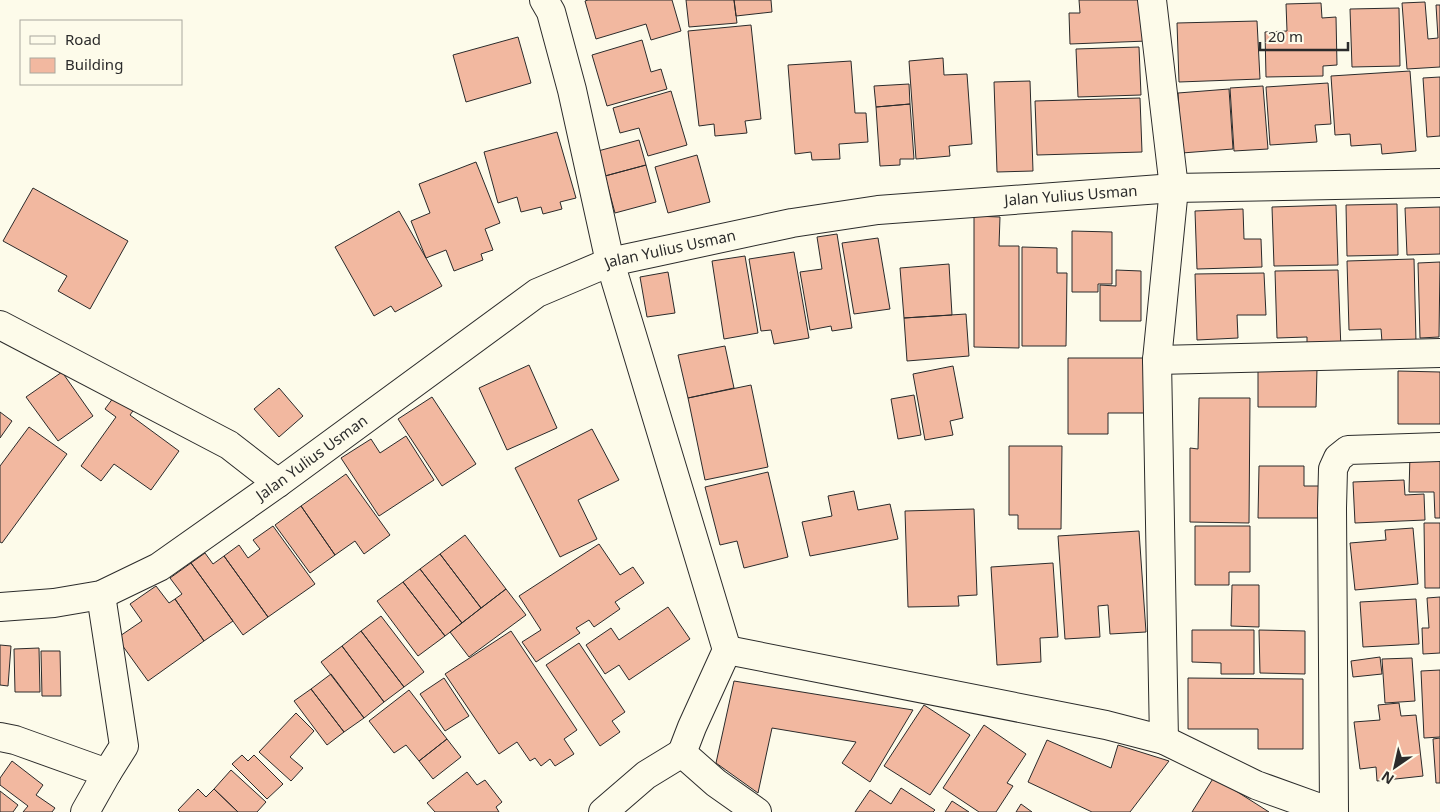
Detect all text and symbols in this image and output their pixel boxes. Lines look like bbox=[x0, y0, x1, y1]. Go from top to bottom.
legend bbox=[20, 20, 182, 85]
scale bar bbox=[1260, 20, 1348, 52]
text: 20 m bbox=[1268, 26, 1303, 46]
text: Road bbox=[65, 29, 101, 49]
text: Building bbox=[65, 54, 123, 74]
street label: Jalan Yulius Usman bbox=[1002, 180, 1138, 210]
street label: Jalan Yulius Usman bbox=[599, 224, 737, 273]
street label: Jalan Yulius Usman bbox=[250, 410, 371, 506]
north arrow bbox=[1370, 742, 1420, 792]
text: N bbox=[1377, 767, 1397, 789]

